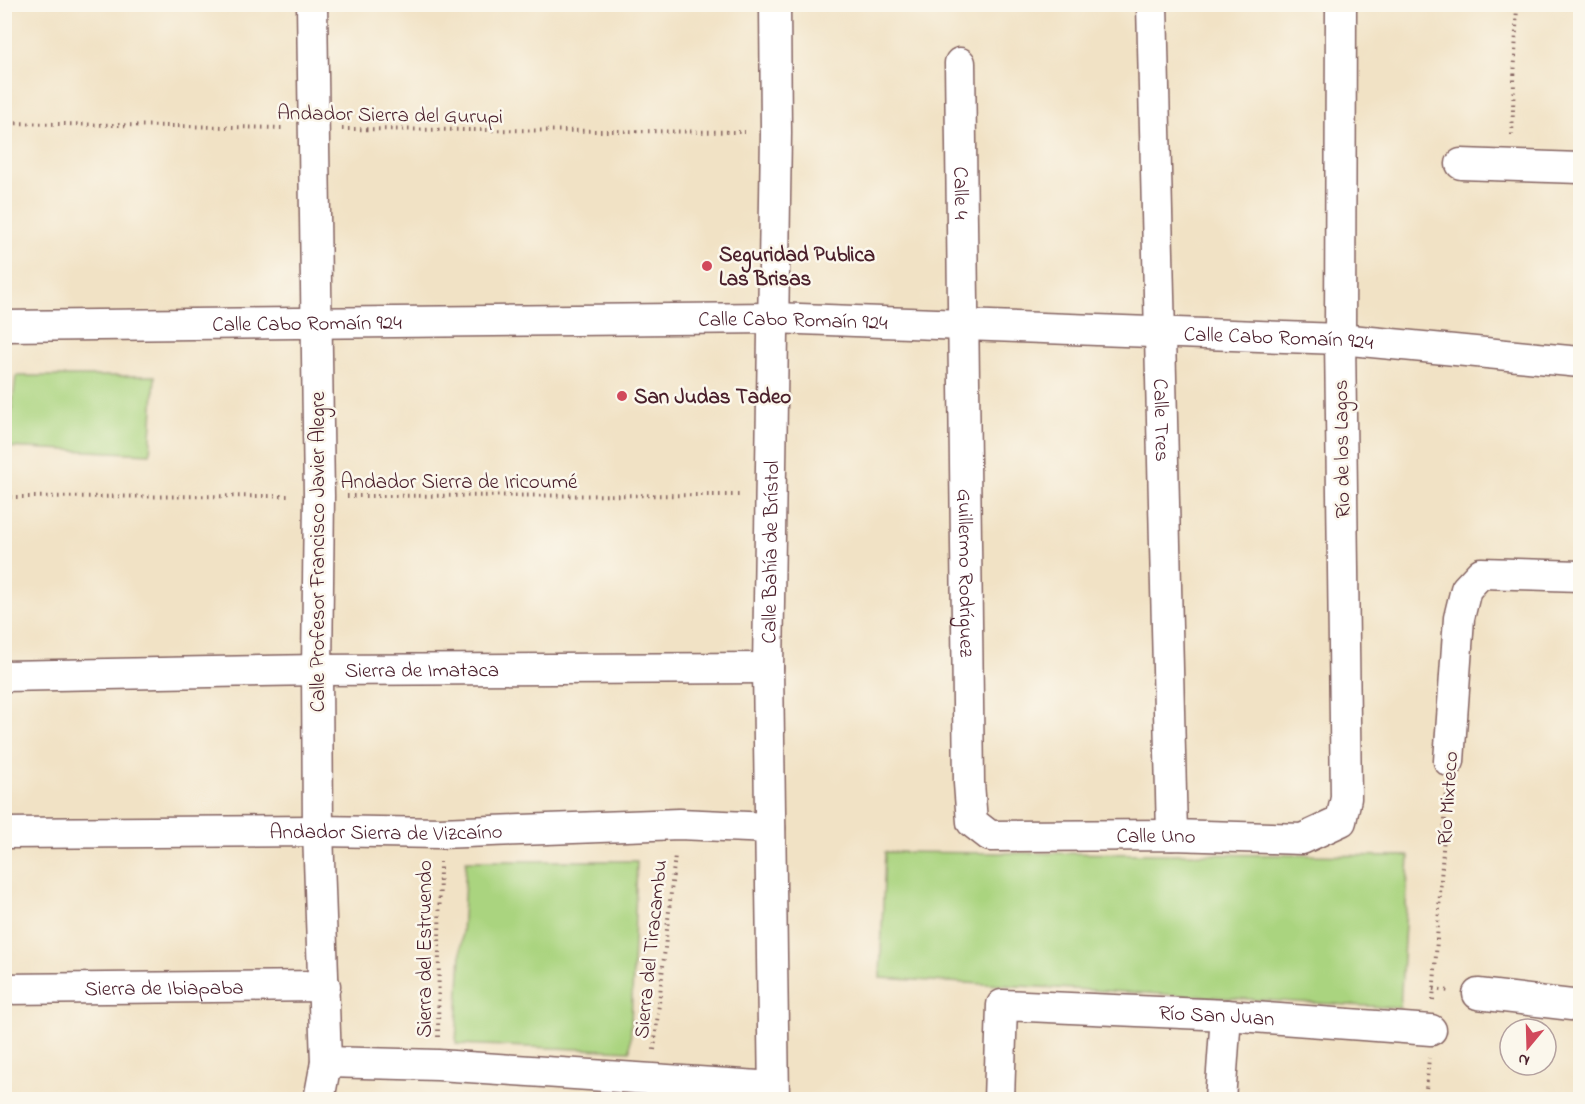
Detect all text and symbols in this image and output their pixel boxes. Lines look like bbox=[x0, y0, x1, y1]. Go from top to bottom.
street label: Andador Sierra del Gurupi bbox=[277, 99, 503, 133]
street label: Calle 4 bbox=[944, 166, 975, 220]
place label: Seguridad Publica Las Brisas bbox=[719, 241, 875, 295]
marker: Seguridad Publica Las Brisas bbox=[700, 259, 714, 273]
street label: Calle Cabo Romaín 924 bbox=[698, 305, 889, 339]
street label: Calle Cabo Romaín 924 bbox=[212, 309, 402, 341]
street label: Calle Cabo Romaín 924 bbox=[1183, 320, 1375, 359]
street label: Calle Tres bbox=[1144, 378, 1176, 462]
street label: Río de los Lagos bbox=[1327, 379, 1361, 519]
place label: San Judas Tadeo bbox=[634, 383, 791, 413]
marker: San Judas Tadeo bbox=[615, 389, 629, 403]
street label: Calle Profesor Francisco Javier Alegre bbox=[304, 391, 336, 712]
street label: Calle Bahía de Brístol bbox=[755, 460, 788, 644]
street label: Andador Sierra de Iricoumé bbox=[341, 468, 578, 498]
street label: Guillermo Rodríguez bbox=[948, 488, 980, 658]
street label: Sierra de Imataca bbox=[345, 656, 499, 687]
street label: Río Mixteco bbox=[1431, 750, 1467, 846]
street label: Andador Sierra de Vizcaíno bbox=[269, 818, 503, 850]
street label: Calle Uno bbox=[1116, 822, 1196, 853]
street label: Sierra del Tiracambu bbox=[628, 858, 676, 1040]
street label: Sierra del Estruendo bbox=[411, 860, 441, 1038]
street label: Sierra de Ibiapaba bbox=[84, 974, 244, 1005]
street label: Río San Juan bbox=[1158, 999, 1276, 1036]
north arrow bbox=[1498, 1017, 1558, 1077]
text: N bbox=[1515, 1046, 1533, 1072]

